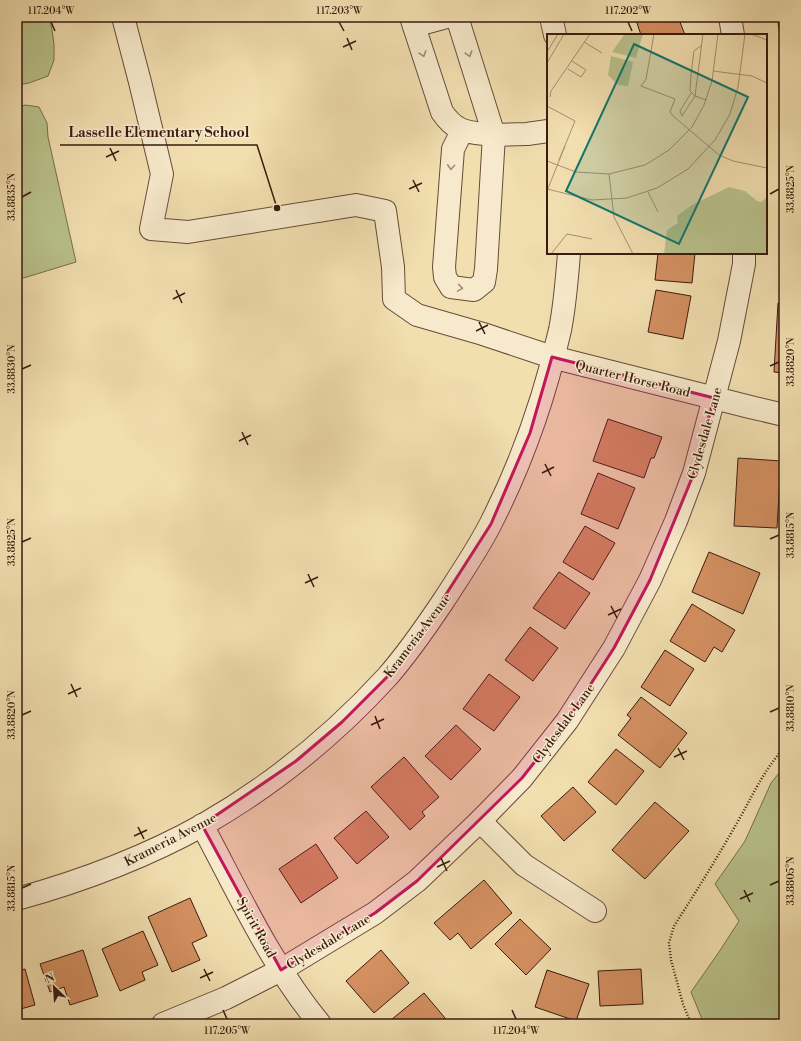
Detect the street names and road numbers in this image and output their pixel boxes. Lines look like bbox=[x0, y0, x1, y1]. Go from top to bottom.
street label: Quarter Horse Road bbox=[574, 357, 692, 401]
street label: Clydesdale Lane bbox=[684, 385, 726, 481]
street label: Krameria Avenue bbox=[381, 590, 455, 681]
street label: Clydesdale Lane bbox=[529, 680, 598, 767]
street label: Krameria Avenue bbox=[121, 809, 220, 870]
street label: Spirit Road bbox=[233, 894, 280, 961]
street label: Clydesdale Lane bbox=[284, 910, 374, 973]

